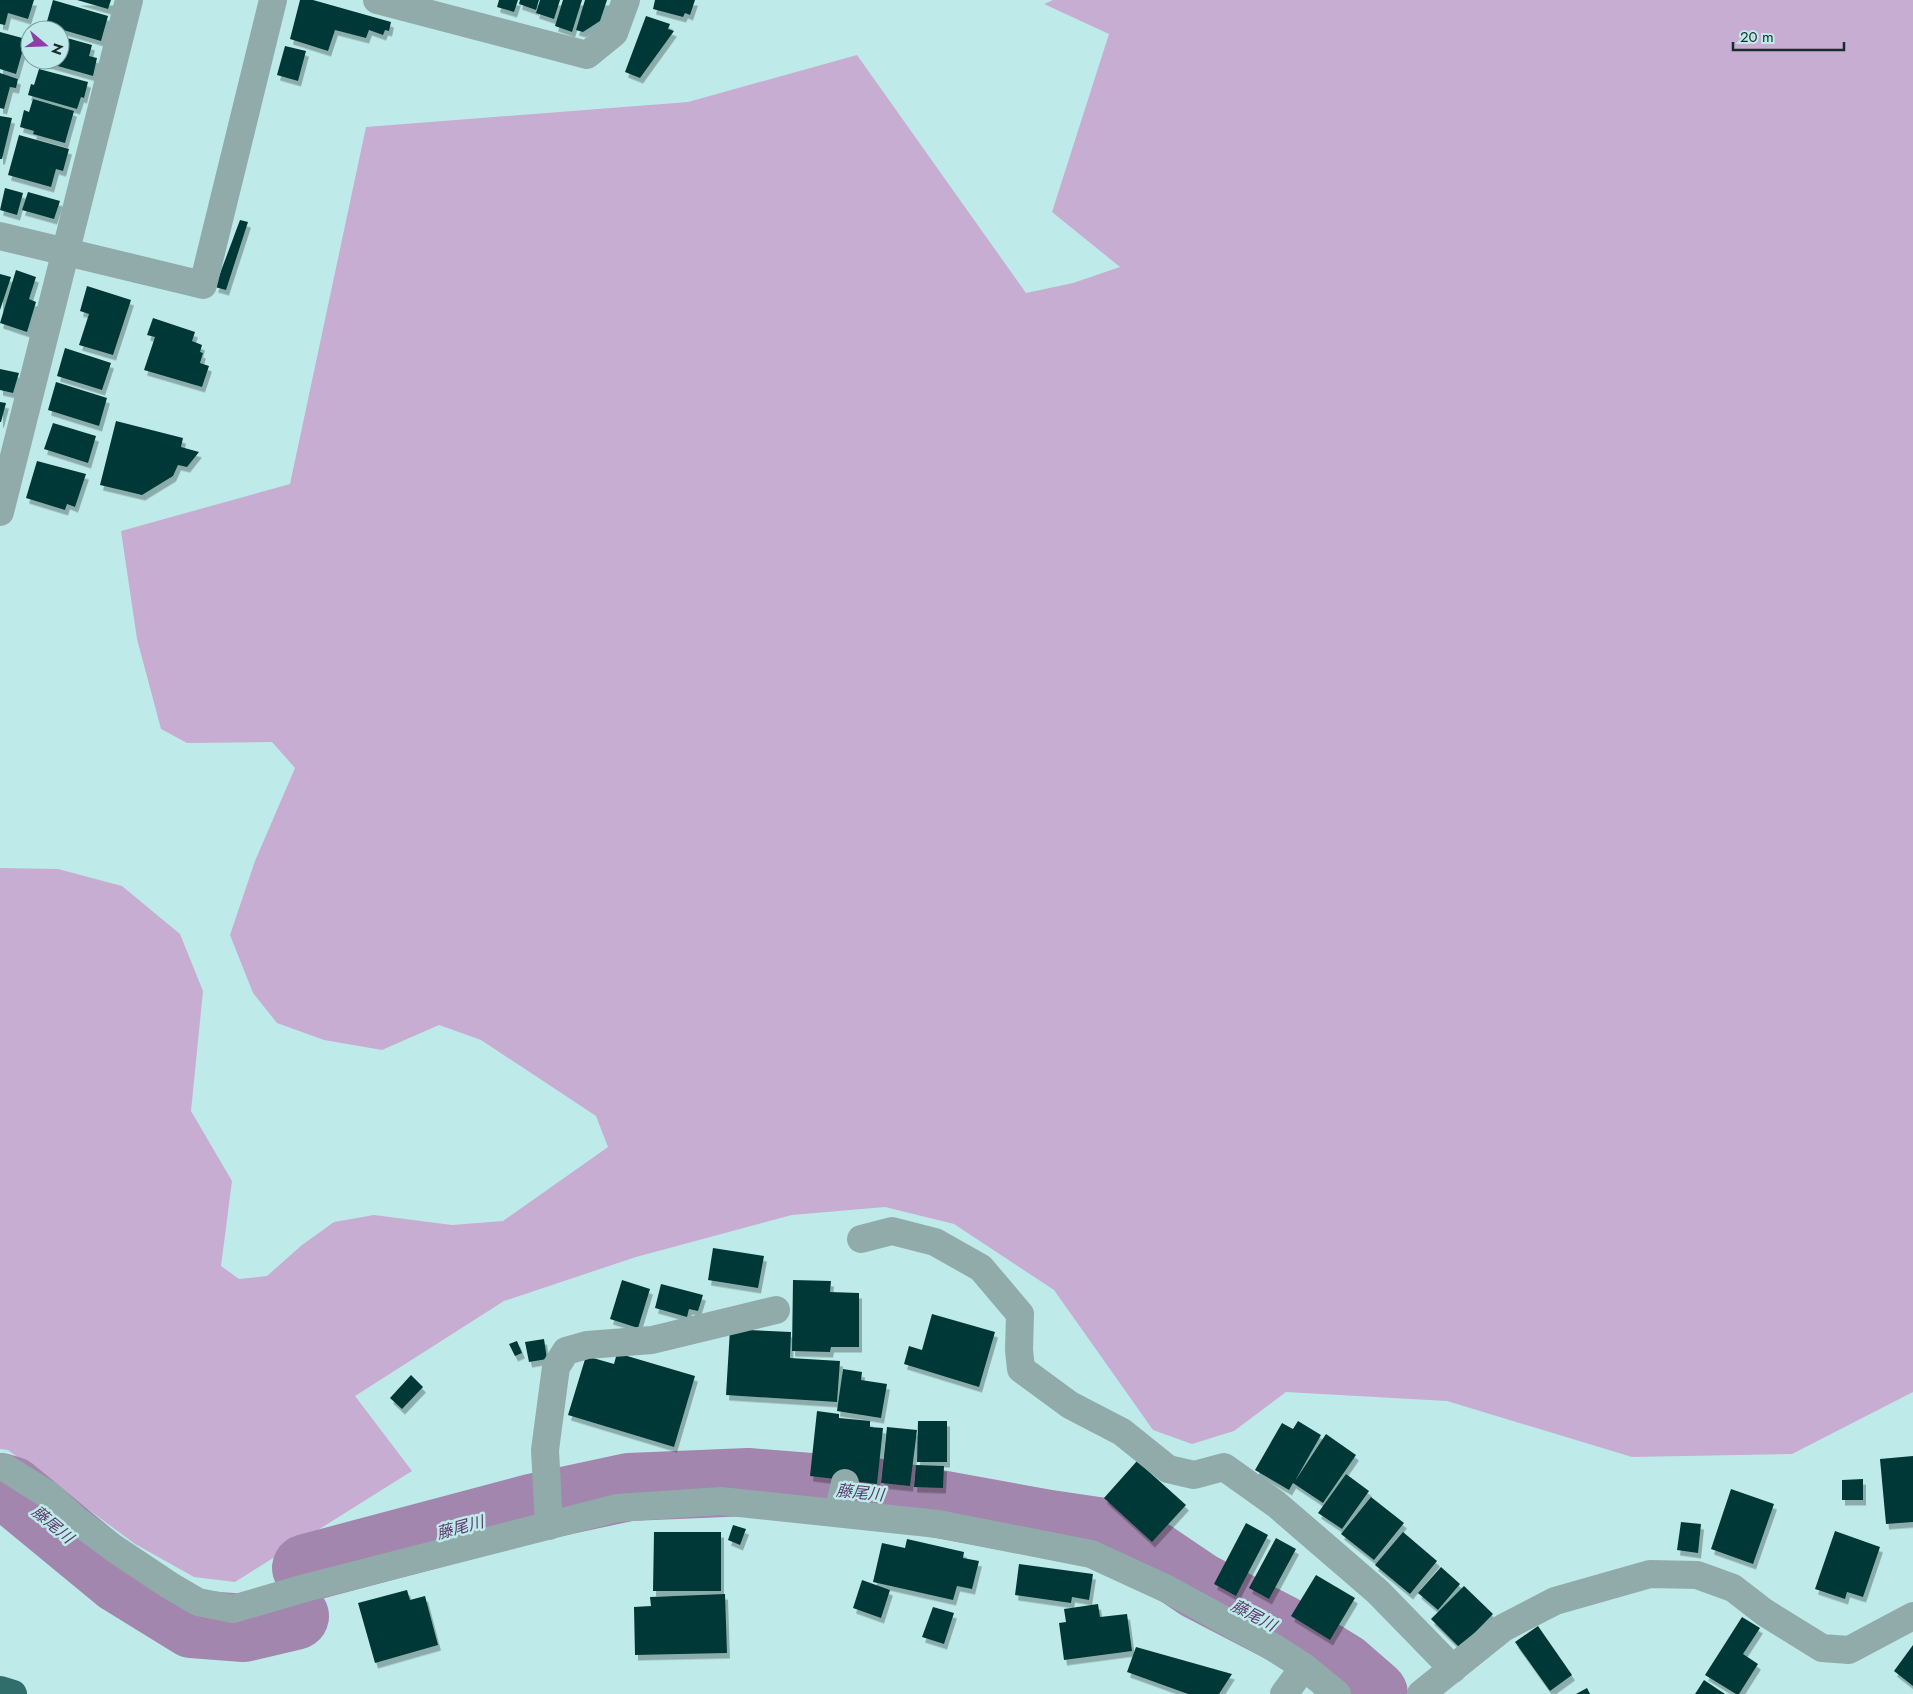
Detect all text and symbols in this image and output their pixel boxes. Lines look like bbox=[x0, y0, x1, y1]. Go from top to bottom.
north arrow bbox=[20, 20, 70, 70]
scale bar bbox=[1733, 20, 1844, 52]
text: 20 m bbox=[1740, 26, 1774, 48]
text: N bbox=[46, 41, 69, 58]
water label: 藤尾川 bbox=[835, 1479, 887, 1507]
water label: 藤尾川 bbox=[27, 1500, 80, 1550]
water label: 藤尾川 bbox=[434, 1510, 488, 1545]
water label: 藤尾川 bbox=[1227, 1594, 1282, 1638]

